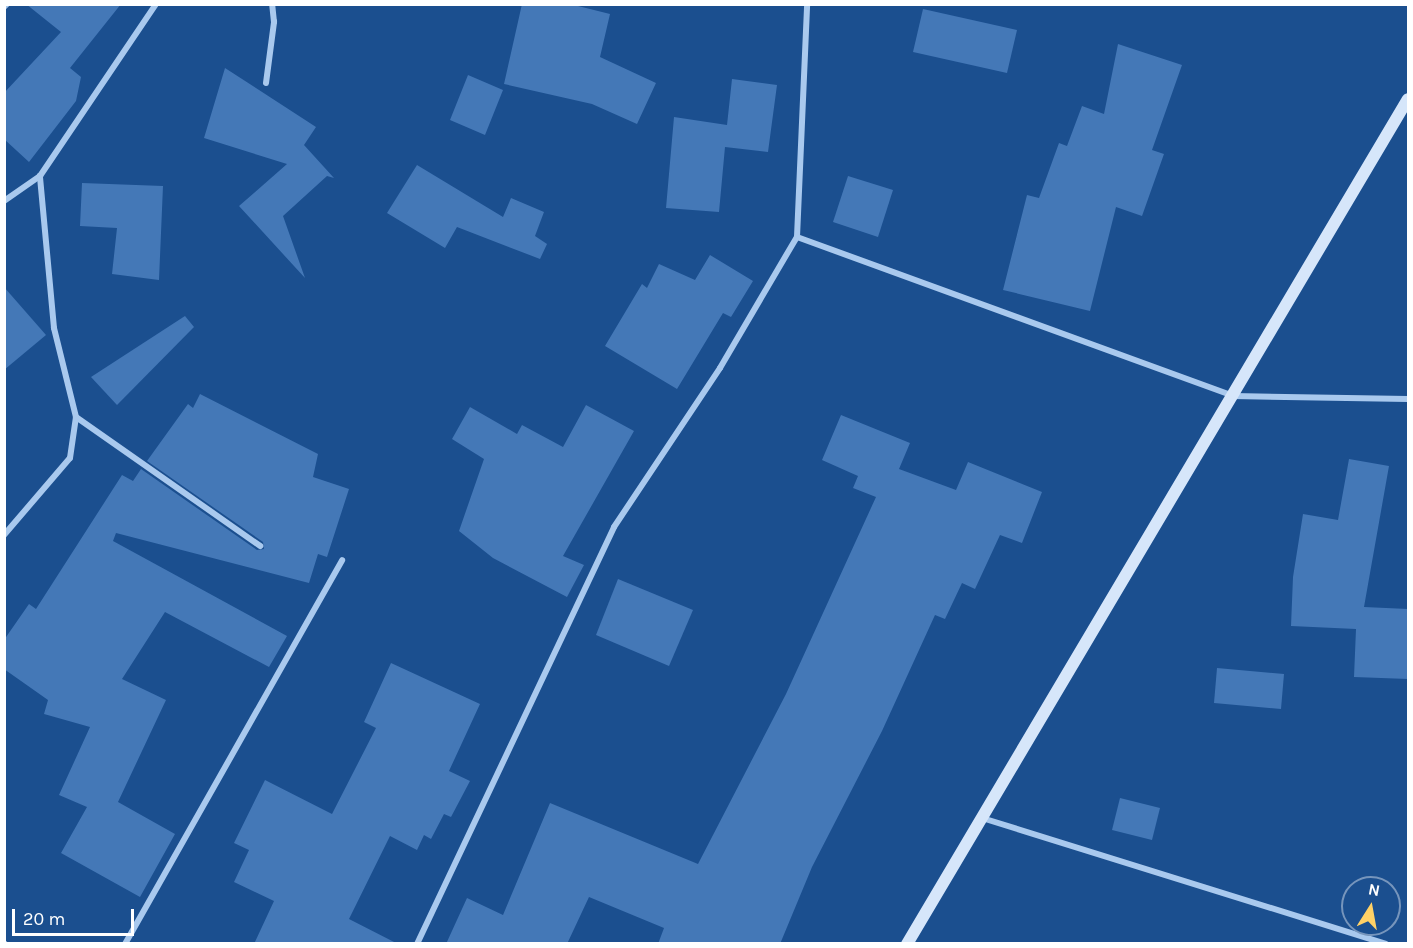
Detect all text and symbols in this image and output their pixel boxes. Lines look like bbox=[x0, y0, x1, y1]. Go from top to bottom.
north arrow bbox=[1341, 876, 1401, 936]
text: N bbox=[1367, 879, 1382, 900]
scale bar bbox=[15, 897, 136, 935]
text: 20 m bbox=[23, 908, 65, 930]

